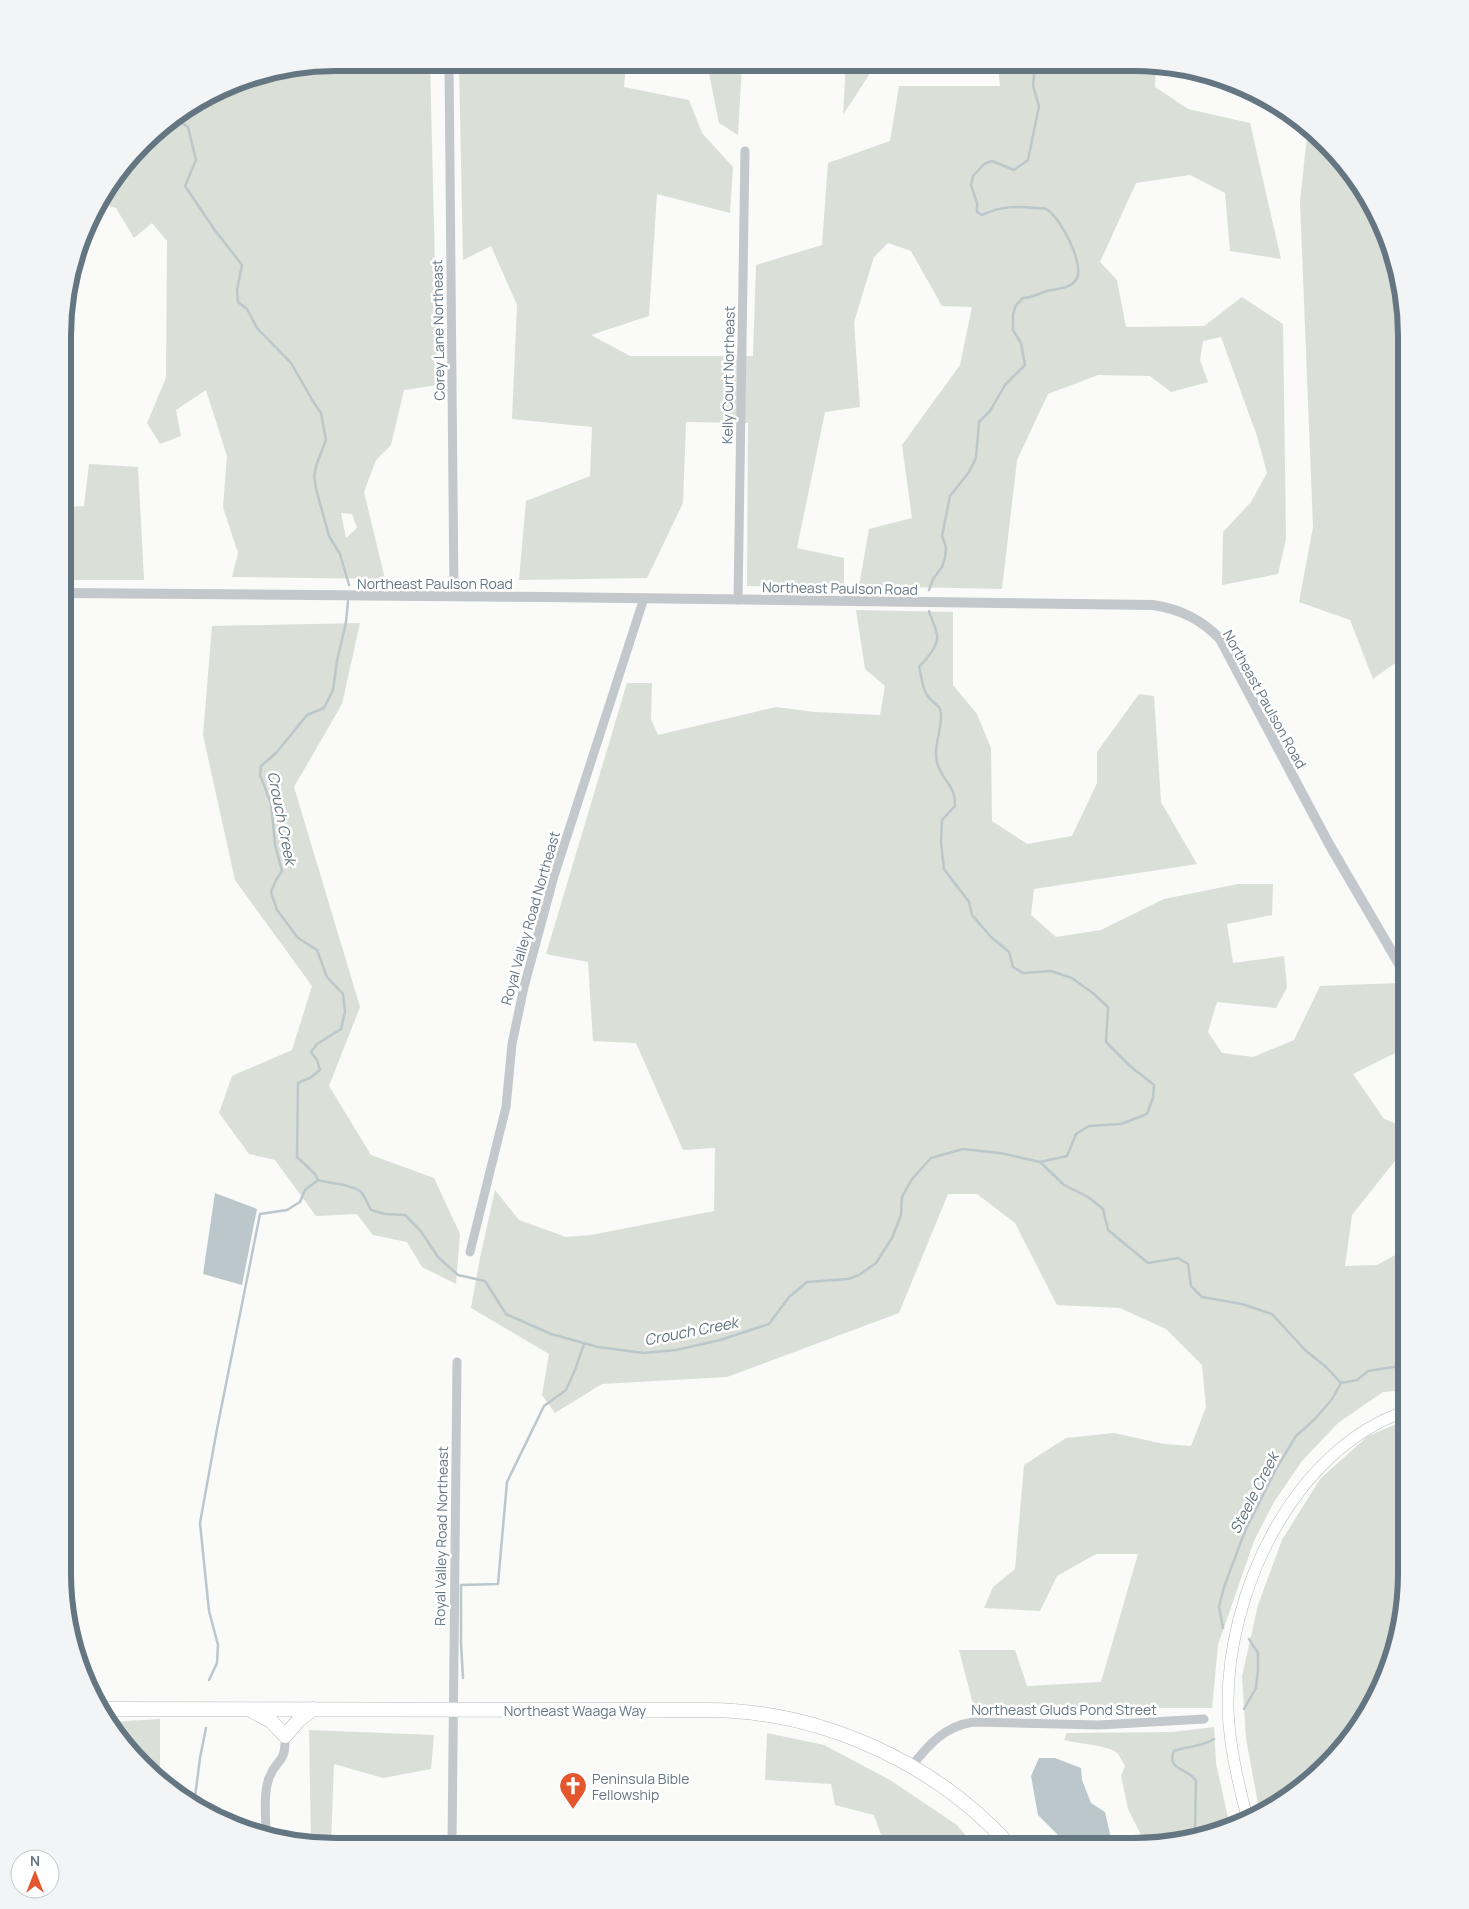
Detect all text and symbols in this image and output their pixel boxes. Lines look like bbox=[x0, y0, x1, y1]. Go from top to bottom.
street label: Corey Lane Northeast bbox=[427, 259, 449, 401]
street label: Kelly Court Northeast bbox=[717, 305, 739, 444]
street label: Northeast Paulson Road bbox=[357, 574, 513, 593]
street label: Northeast Paulson Road bbox=[762, 577, 918, 599]
street label: Northeast Paulson Road bbox=[1219, 626, 1311, 772]
water label: Crouch Creek bbox=[263, 769, 302, 869]
street label: Royal Valley Road Northeast bbox=[496, 829, 564, 1007]
water label: Crouch Creek bbox=[642, 1311, 742, 1350]
street label: Royal Valley Road Northeast bbox=[430, 1446, 452, 1626]
water label: Steele Creek bbox=[1225, 1446, 1285, 1537]
street label: Northeast Gluds Pond Street bbox=[971, 1700, 1157, 1719]
street label: Northeast Waaga Way bbox=[504, 1701, 647, 1720]
place label: Peninsula Bible Fellowship bbox=[592, 1769, 689, 1804]
church icon: Peninsula Bible Fellowship bbox=[558, 1771, 588, 1810]
north arrow bbox=[10, 1849, 60, 1899]
text: N bbox=[30, 1851, 40, 1870]

